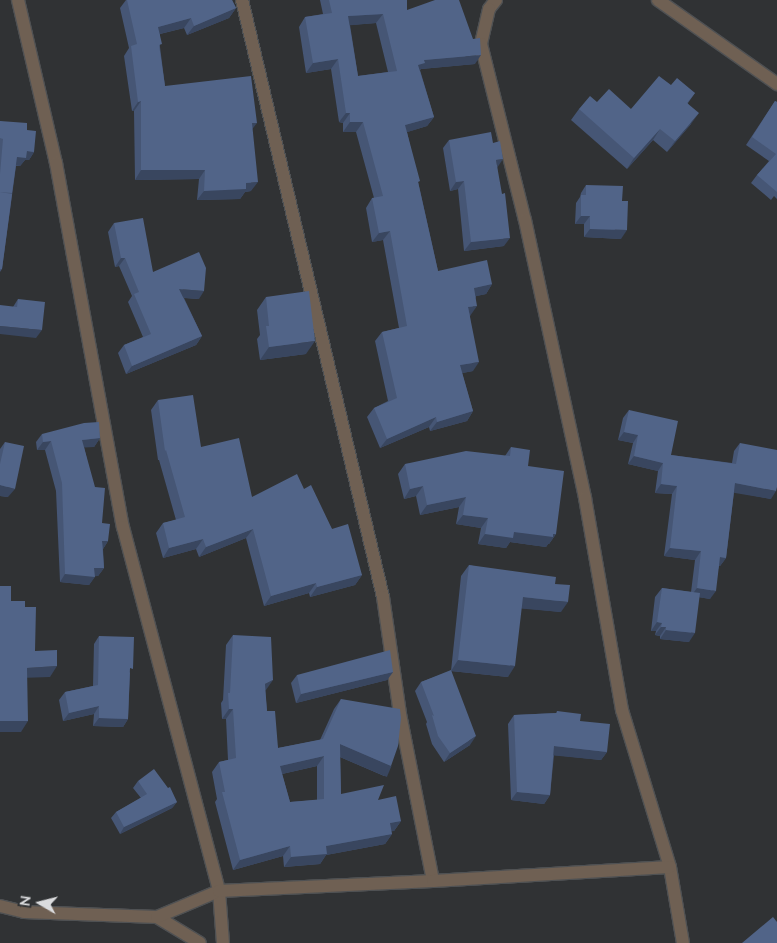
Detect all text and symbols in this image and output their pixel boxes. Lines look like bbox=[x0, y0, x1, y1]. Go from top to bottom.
north arrow bbox=[15, 878, 65, 928]
text: N bbox=[15, 894, 35, 907]

